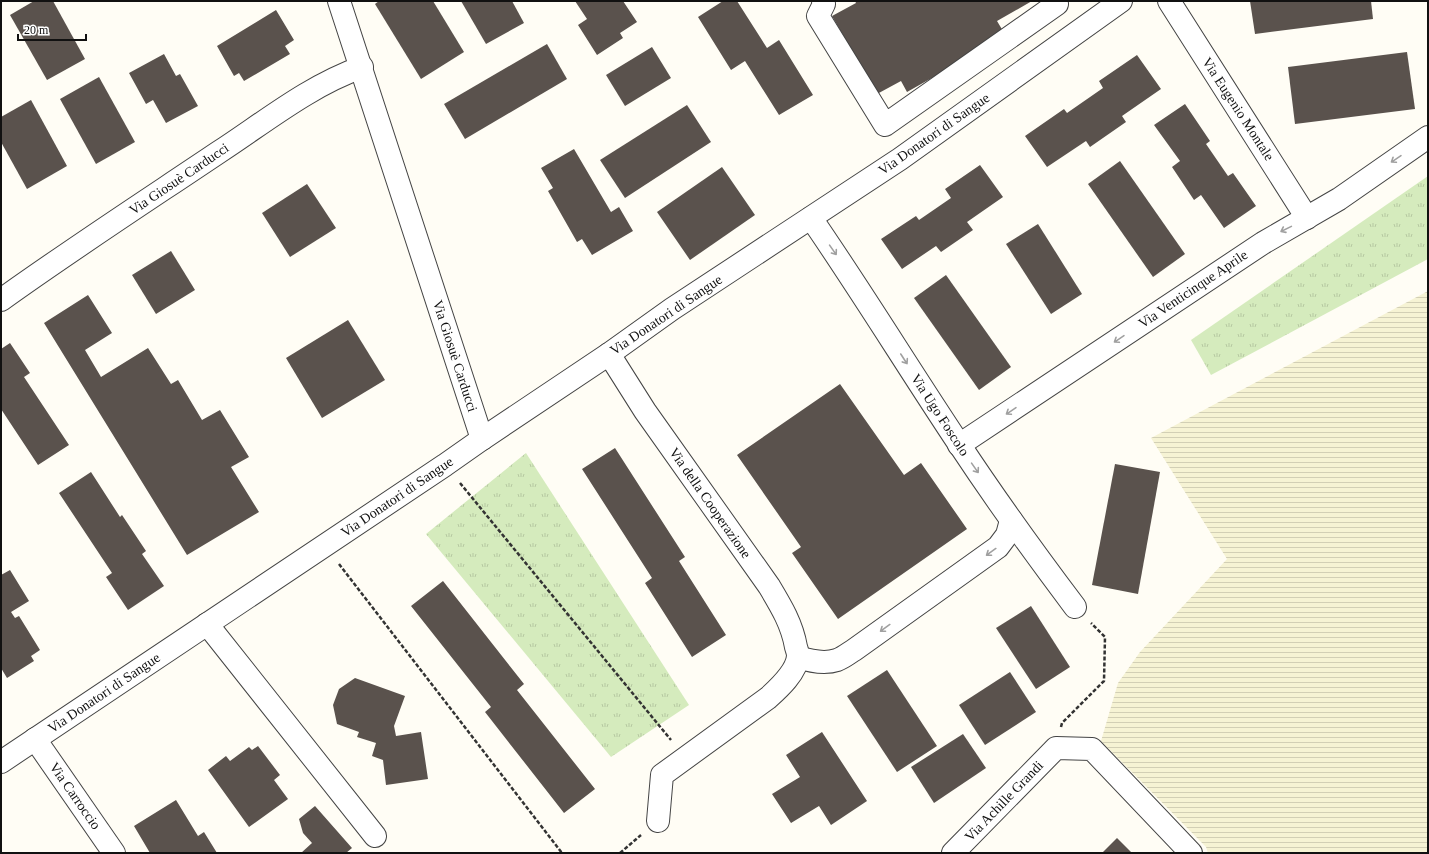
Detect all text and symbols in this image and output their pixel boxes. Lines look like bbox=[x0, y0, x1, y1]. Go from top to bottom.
scale bar bbox=[18, 16, 86, 42]
text: 20 m bbox=[24, 23, 49, 37]
street label: Via Eugenio Montale bbox=[1199, 55, 1277, 163]
street label: Via Donatori di Sangue bbox=[876, 90, 992, 178]
street label: Via Giosuè Carducci bbox=[126, 140, 232, 218]
one-way arrow bbox=[1391, 155, 1402, 163]
one-way arrow bbox=[1281, 226, 1293, 233]
one-way arrow bbox=[829, 244, 837, 255]
street label: Via Venticinque Aprile bbox=[1136, 247, 1250, 331]
street label: Via Donatori di Sangue bbox=[607, 272, 725, 358]
street label: Via Giosuè Carducci bbox=[430, 298, 480, 414]
one-way arrow bbox=[1113, 335, 1125, 343]
one-way arrow bbox=[900, 353, 908, 364]
street label: Via Ugo Foscolo bbox=[908, 371, 972, 459]
one-way arrow bbox=[1006, 407, 1017, 415]
street label: Via della Cooperazione bbox=[666, 445, 754, 561]
street label: Via Donatori di Sangue bbox=[338, 454, 456, 540]
one-way arrow bbox=[971, 462, 979, 473]
one-way arrow bbox=[986, 548, 997, 556]
one-way arrow bbox=[880, 623, 891, 632]
street label: Via Donatori di Sangue bbox=[45, 650, 163, 736]
street label: Via Achille Grandi bbox=[962, 758, 1046, 844]
street label: Via Carroccio bbox=[46, 760, 104, 832]

